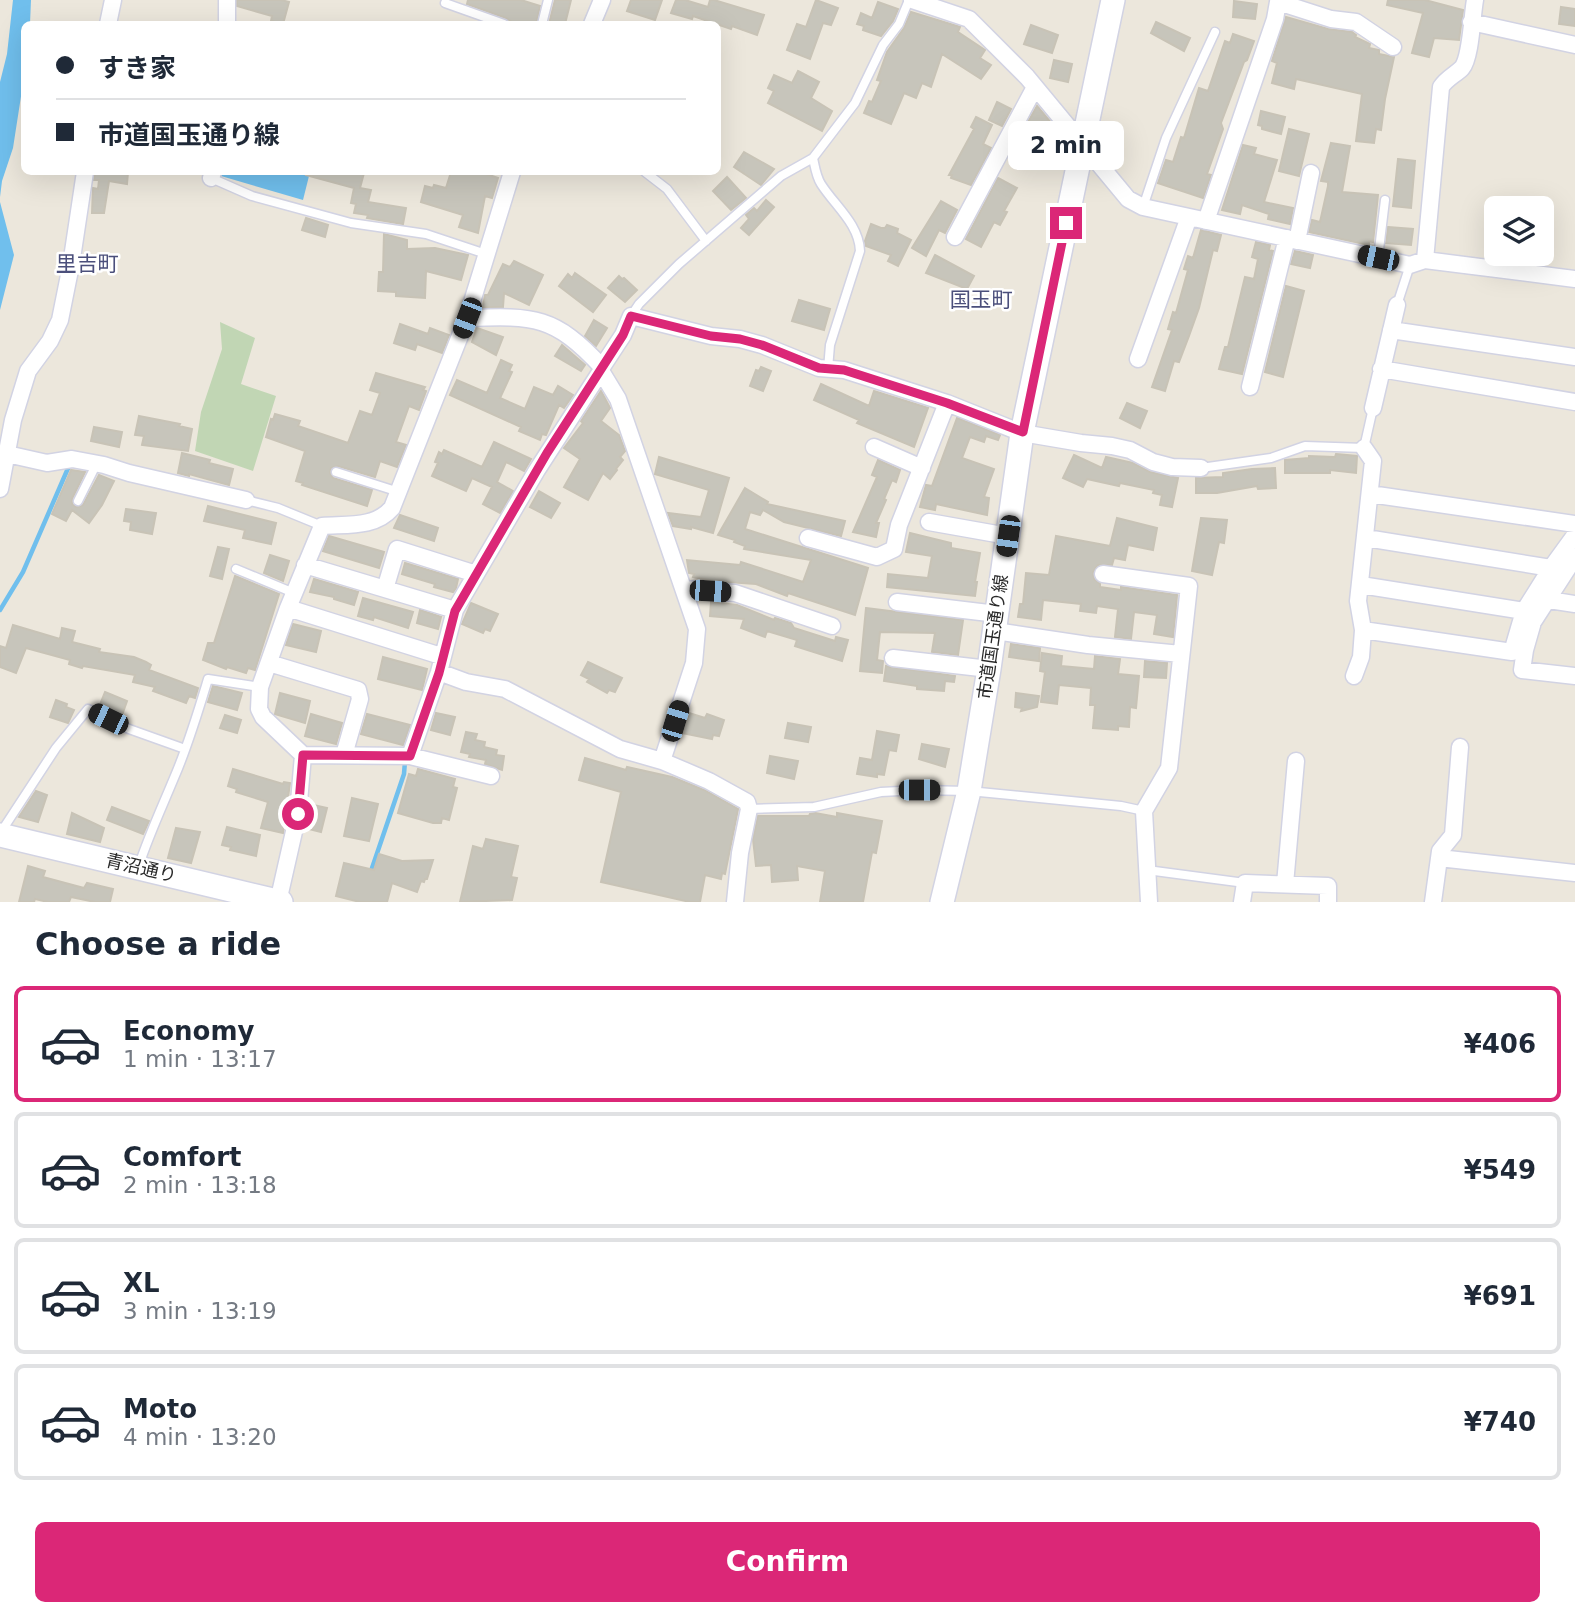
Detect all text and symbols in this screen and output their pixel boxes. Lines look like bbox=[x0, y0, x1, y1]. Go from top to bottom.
text: すき家 bbox=[98, 53, 176, 83]
text: 市道国玉通り線 bbox=[98, 120, 280, 150]
callout: 2 min bbox=[1008, 122, 1124, 170]
text: 2 min bbox=[1030, 132, 1102, 158]
map controls bbox=[1484, 196, 1554, 266]
button: layers bbox=[1484, 196, 1554, 266]
route end bbox=[1050, 207, 1082, 239]
car bbox=[1356, 243, 1401, 273]
district label: 里吉町 bbox=[56, 252, 119, 276]
district label: 国玉町 bbox=[950, 288, 1013, 312]
car bbox=[450, 295, 485, 341]
car bbox=[995, 514, 1022, 558]
street label: 市道国玉通り線 bbox=[973, 573, 1012, 701]
car bbox=[689, 579, 732, 603]
car bbox=[659, 698, 692, 744]
car bbox=[85, 700, 132, 738]
car bbox=[899, 780, 941, 801]
route start bbox=[282, 798, 314, 830]
street label: 青沼通り bbox=[104, 849, 179, 886]
text: Choose a ride bbox=[35, 925, 281, 963]
icon: car bbox=[39, 1013, 102, 1076]
text: Economy bbox=[123, 1016, 254, 1046]
text: ¥406 bbox=[1464, 1029, 1536, 1059]
text: 1 min · 13:17 bbox=[123, 1046, 277, 1072]
icon: car bbox=[39, 1139, 102, 1202]
text: Comfort bbox=[123, 1142, 241, 1172]
text: ¥549 bbox=[1464, 1155, 1536, 1185]
text: 2 min · 13:18 bbox=[123, 1172, 277, 1198]
icon: car bbox=[39, 1265, 102, 1328]
text: XL bbox=[123, 1268, 160, 1298]
text: ¥691 bbox=[1464, 1281, 1536, 1311]
text: 3 min · 13:19 bbox=[123, 1298, 277, 1324]
icon: car bbox=[39, 1391, 102, 1454]
text: Moto bbox=[123, 1394, 197, 1424]
text: ¥740 bbox=[1464, 1407, 1536, 1437]
text: 4 min · 13:20 bbox=[123, 1424, 277, 1450]
button: Confirm bbox=[35, 1522, 1540, 1602]

